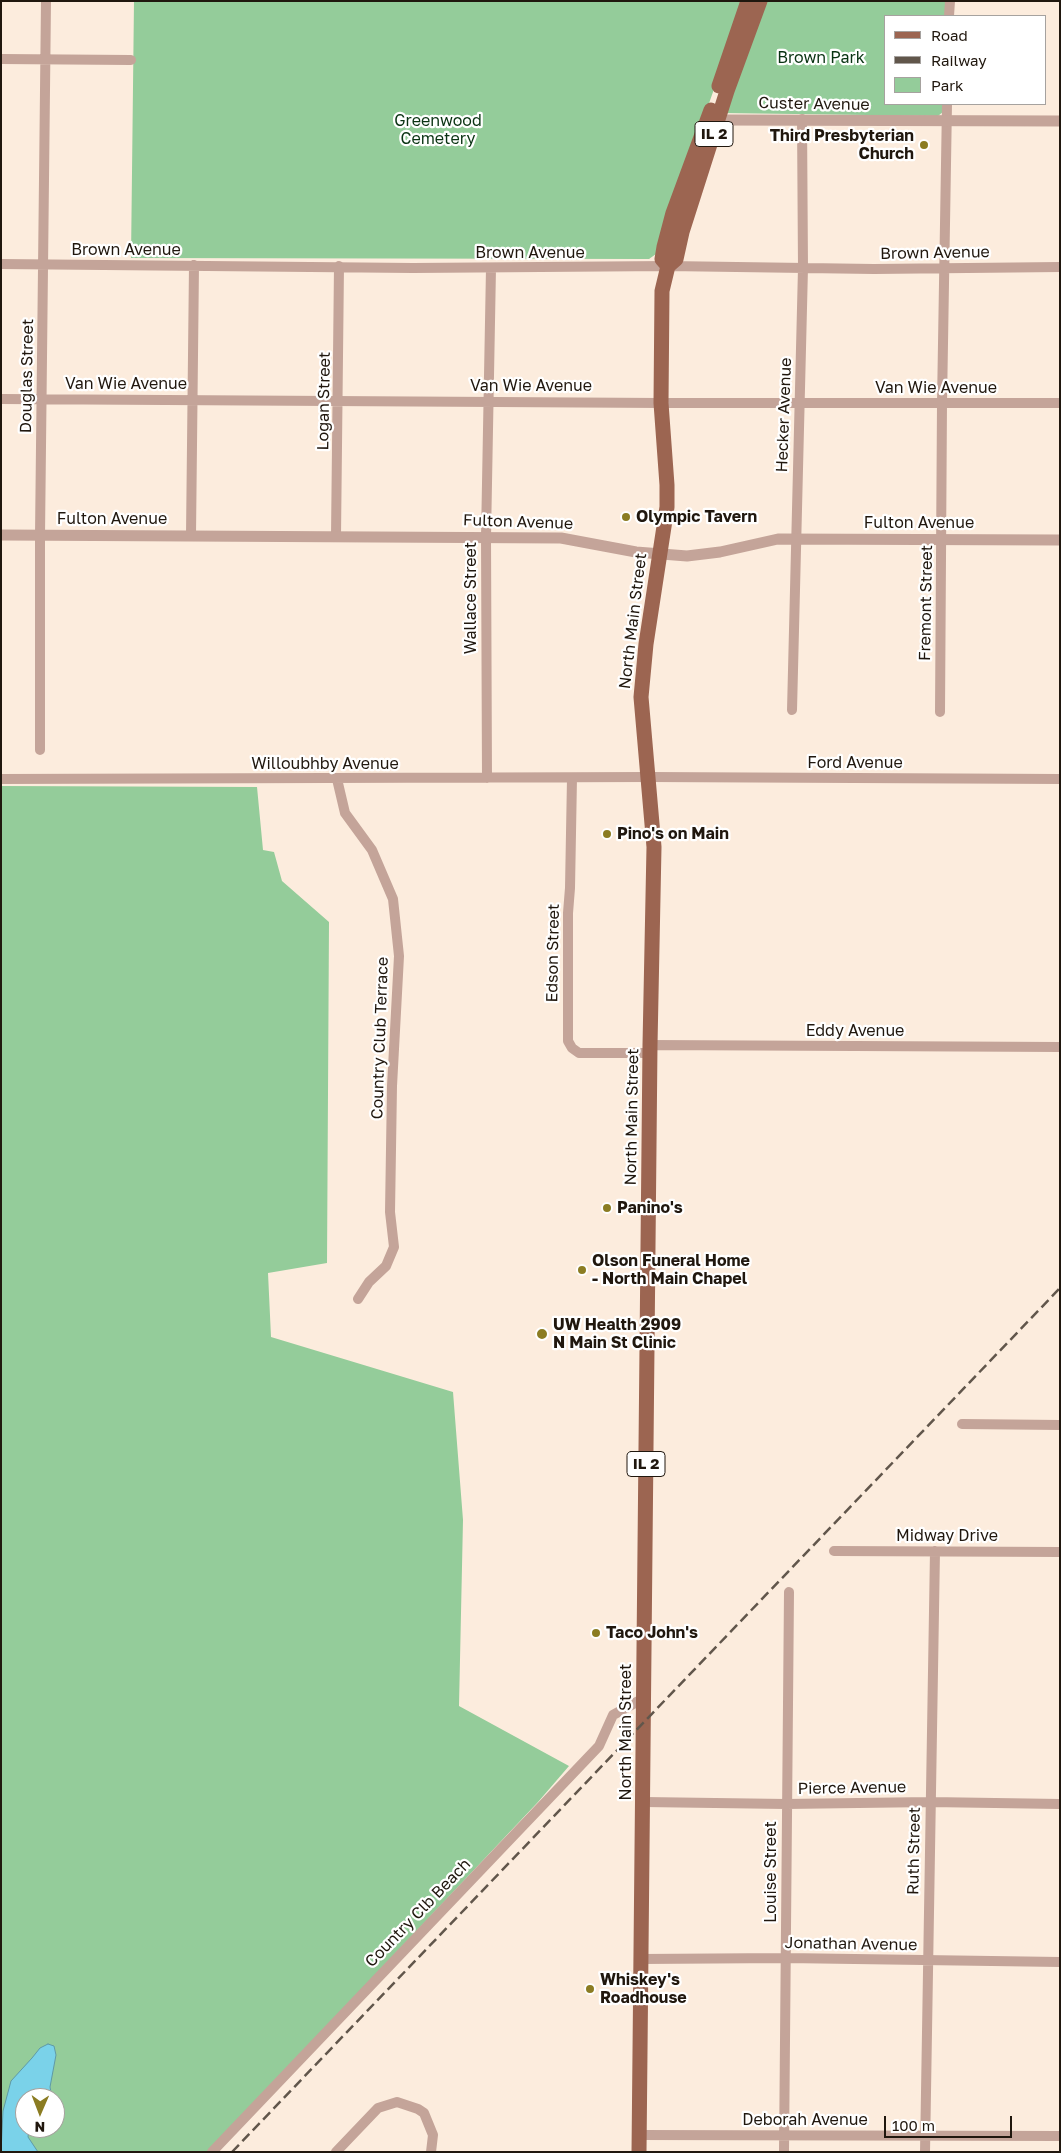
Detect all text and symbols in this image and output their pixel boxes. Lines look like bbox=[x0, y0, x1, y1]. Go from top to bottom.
legend bbox=[884, 15, 1046, 105]
text: Road bbox=[931, 26, 968, 44]
park label: Brown Park bbox=[777, 48, 865, 68]
text: Railway bbox=[931, 51, 987, 69]
text: Park bbox=[931, 76, 963, 94]
street label: Custer Avenue bbox=[758, 93, 870, 115]
park label: Greenwood Cemetery bbox=[394, 111, 482, 149]
road number: IL 2 bbox=[695, 122, 733, 146]
place label: Third Presbyterian Church bbox=[770, 126, 914, 164]
marker: Third Presbyterian Church bbox=[918, 139, 930, 151]
street label: Brown Avenue bbox=[71, 240, 181, 260]
street label: Brown Avenue bbox=[880, 242, 990, 264]
street label: Brown Avenue bbox=[475, 243, 585, 263]
street label: Douglas Street bbox=[16, 319, 38, 433]
street label: Logan Street bbox=[314, 352, 334, 450]
street label: Hecker Avenue bbox=[772, 357, 796, 473]
street label: Van Wie Avenue bbox=[65, 374, 187, 394]
street label: Van Wie Avenue bbox=[470, 376, 592, 396]
street label: Van Wie Avenue bbox=[875, 378, 997, 398]
place label: Olympic Tavern bbox=[636, 507, 757, 527]
street label: Fulton Avenue bbox=[57, 509, 167, 529]
street label: Fulton Avenue bbox=[463, 510, 573, 534]
marker: Olympic Tavern bbox=[620, 511, 632, 523]
street label: Fulton Avenue bbox=[864, 513, 974, 533]
street label: Wallace Street bbox=[461, 542, 481, 654]
street label: Fremont Street bbox=[915, 545, 937, 661]
street label: North Main Street bbox=[615, 552, 651, 690]
street label: Ford Avenue bbox=[807, 753, 903, 773]
street label: Willoubhby Avenue bbox=[251, 754, 399, 774]
place label: Pino's on Main bbox=[617, 824, 729, 844]
marker: Pino's on Main bbox=[601, 828, 613, 840]
street label: Edson Street bbox=[543, 903, 563, 1003]
street label: Country Club Terrace bbox=[368, 956, 392, 1120]
street label: Eddy Avenue bbox=[806, 1021, 904, 1041]
street label: North Main Street bbox=[621, 1048, 643, 1186]
place label: Panino's bbox=[617, 1198, 683, 1218]
marker: Panino's bbox=[601, 1202, 613, 1214]
place label: Olson Funeral Home - North Main Chapel bbox=[592, 1251, 750, 1289]
marker: Olson Funeral Home - North Main Chapel bbox=[576, 1264, 588, 1276]
place label: UW Health 2909 N Main St Clinic bbox=[553, 1315, 681, 1353]
marker: UW Health 2909 N Main St Clinic bbox=[535, 1327, 549, 1341]
road number: IL 2 bbox=[627, 1452, 665, 1476]
street label: Midway Drive bbox=[896, 1526, 998, 1546]
place label: Taco John's bbox=[606, 1623, 698, 1643]
marker: Taco John's bbox=[590, 1627, 602, 1639]
street label: North Main Street bbox=[616, 1664, 636, 1800]
street label: Pierce Avenue bbox=[798, 1777, 906, 1799]
street label: Ruth Street bbox=[904, 1807, 924, 1895]
street label: Louise Street bbox=[761, 1821, 781, 1923]
street label: Country Clb Beach bbox=[361, 1855, 475, 1971]
street label: Jonathan Avenue bbox=[784, 1933, 918, 1955]
place label: Whiskey's Roadhouse bbox=[600, 1970, 687, 2008]
marker: Whiskey's Roadhouse bbox=[584, 1983, 596, 1995]
north arrow bbox=[15, 2088, 65, 2138]
scale bar bbox=[886, 2106, 1014, 2138]
street label: Deborah Avenue bbox=[742, 2110, 868, 2130]
text: 100 m bbox=[892, 2116, 935, 2134]
text: N bbox=[34, 2119, 45, 2136]

